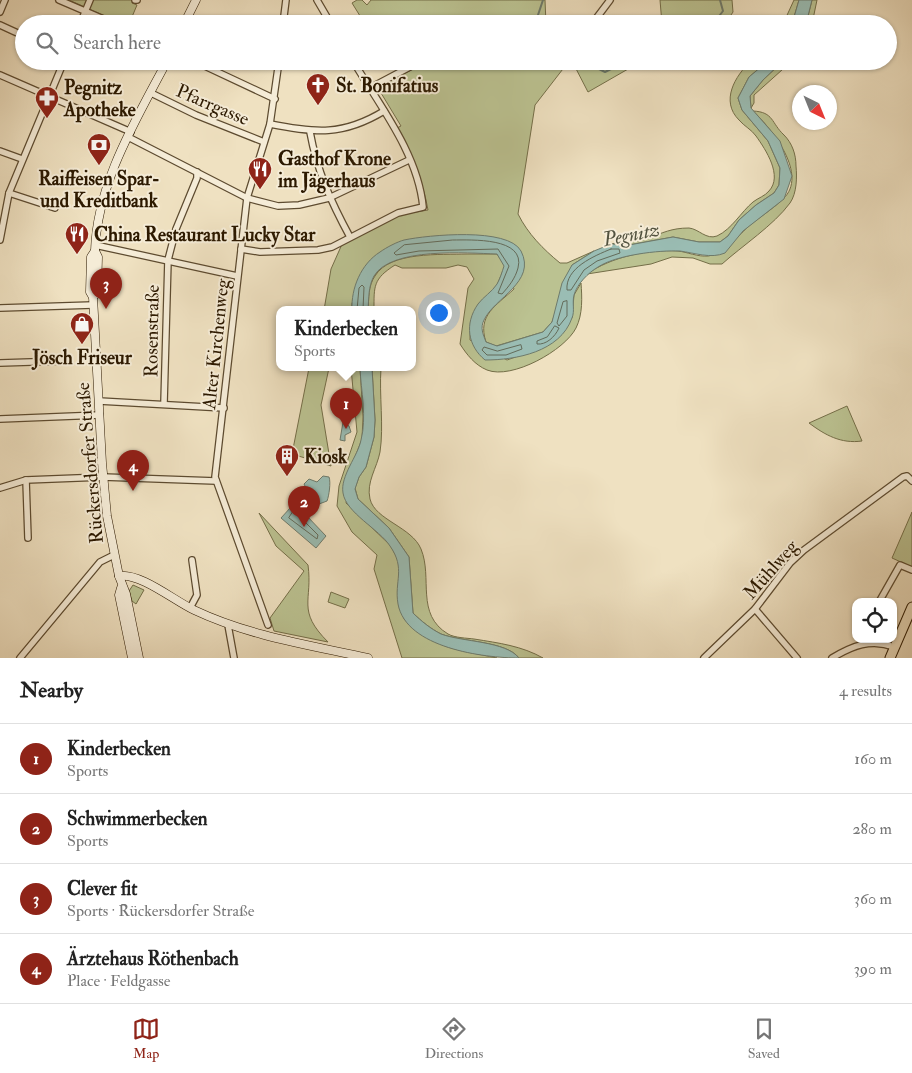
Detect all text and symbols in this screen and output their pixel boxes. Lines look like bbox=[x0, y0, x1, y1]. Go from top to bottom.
search box bbox=[15, 15, 897, 70]
icon: search bbox=[33, 29, 61, 57]
text: Search here bbox=[73, 31, 161, 55]
church icon: St. Bonifatius bbox=[305, 72, 331, 106]
place label: St. Bonifatius bbox=[336, 74, 439, 98]
place label: Pegnitz Apotheke bbox=[63, 76, 136, 123]
street label: Pfarrgasse bbox=[172, 79, 253, 131]
pharmacy icon: Pegnitz Apotheke bbox=[34, 85, 60, 119]
north arrow bbox=[792, 85, 837, 130]
bank icon: Raiffeisen Spar- und Kreditbank bbox=[86, 132, 112, 166]
place label: Gasthof Krone im Jägerhaus bbox=[277, 147, 391, 194]
restaurant icon: Gasthof Krone im Jägerhaus bbox=[247, 156, 273, 190]
place label: Raiffeisen Spar- und Kreditbank bbox=[38, 167, 160, 213]
water label: Pegnitz bbox=[600, 217, 662, 252]
restaurant icon: China Restaurant Lucky Star bbox=[64, 221, 90, 255]
place label: China Restaurant Lucky Star bbox=[94, 223, 316, 248]
pin: 3 bbox=[90, 268, 122, 309]
street label: Alter Kirchenweg bbox=[197, 277, 235, 412]
street label: Rosenstraße bbox=[139, 284, 165, 378]
your location bbox=[426, 300, 452, 326]
popup bbox=[276, 306, 416, 371]
shop icon: Jösch Friseur bbox=[69, 311, 95, 345]
text: Kinderbecken bbox=[294, 317, 398, 341]
text: Sports bbox=[294, 341, 335, 361]
place label: Jösch Friseur bbox=[31, 346, 133, 370]
street label: Rückersdorfer Straße bbox=[71, 381, 109, 545]
pin: 1 bbox=[330, 388, 362, 429]
building icon: Kiosk bbox=[274, 443, 300, 477]
place label: Kiosk bbox=[304, 445, 348, 469]
pin: 4 bbox=[117, 450, 149, 491]
pin: 2 bbox=[288, 486, 320, 527]
street label: Mühlweg bbox=[738, 534, 804, 605]
map controls bbox=[852, 598, 897, 643]
button: locate bbox=[852, 598, 897, 643]
text: Nearby bbox=[20, 677, 83, 704]
text: 4 results bbox=[839, 681, 892, 701]
text: Kinderbecken bbox=[67, 737, 171, 761]
text: 1 bbox=[33, 749, 39, 769]
text: 160 m bbox=[854, 749, 892, 769]
text: Sports bbox=[67, 761, 108, 781]
text: Schwimmerbecken bbox=[67, 807, 208, 831]
text: 2 bbox=[32, 819, 40, 839]
text: 280 m bbox=[852, 819, 892, 839]
text: Sports bbox=[67, 831, 108, 851]
text: Clever fit bbox=[67, 877, 137, 901]
text: 3 bbox=[33, 889, 39, 909]
text: 360 m bbox=[854, 889, 892, 909]
text: Sports · Rückersdorfer Straße bbox=[67, 901, 254, 921]
text: Ärztehaus Röthenbach bbox=[67, 947, 239, 971]
text: 4 bbox=[32, 959, 40, 979]
text: 390 m bbox=[854, 959, 892, 979]
text: Place · Feldgasse bbox=[67, 971, 170, 991]
tab: Map bbox=[132, 1015, 160, 1062]
tab: Directions bbox=[425, 1015, 483, 1062]
tab: Saved bbox=[748, 1015, 780, 1062]

